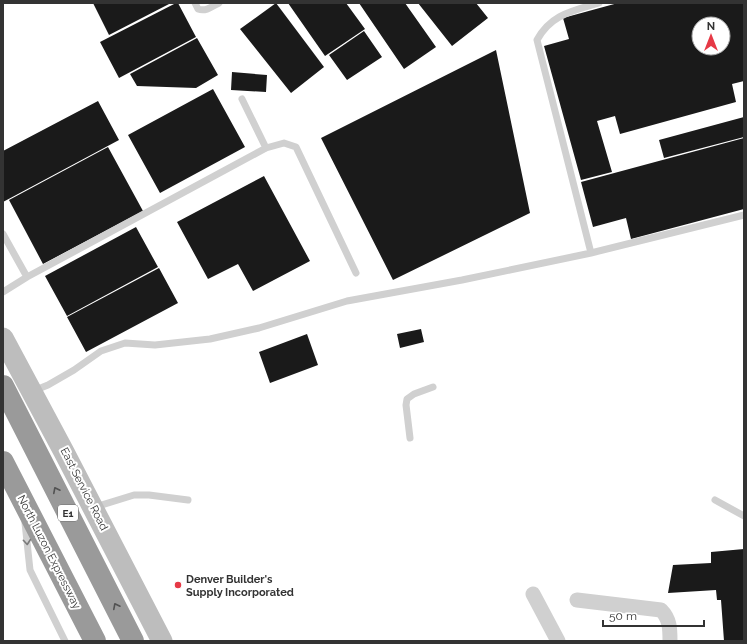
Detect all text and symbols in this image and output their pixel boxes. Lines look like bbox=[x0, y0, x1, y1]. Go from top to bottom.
north arrow bbox=[691, 16, 731, 56]
text: N bbox=[707, 20, 715, 33]
street label: East Service Road bbox=[57, 445, 111, 533]
one-way arrow bbox=[54, 487, 61, 495]
street label: North Luzon Expressway bbox=[15, 493, 83, 611]
road number: E1 bbox=[58, 505, 78, 521]
one-way arrow bbox=[23, 539, 32, 545]
place label: Denver Builder's Supply Incorporated bbox=[186, 573, 294, 599]
marker: Denver Builder's Supply Incorporated bbox=[173, 580, 183, 590]
scale bar bbox=[603, 602, 704, 628]
one-way arrow bbox=[113, 603, 120, 610]
text: 50 m bbox=[609, 609, 637, 623]

